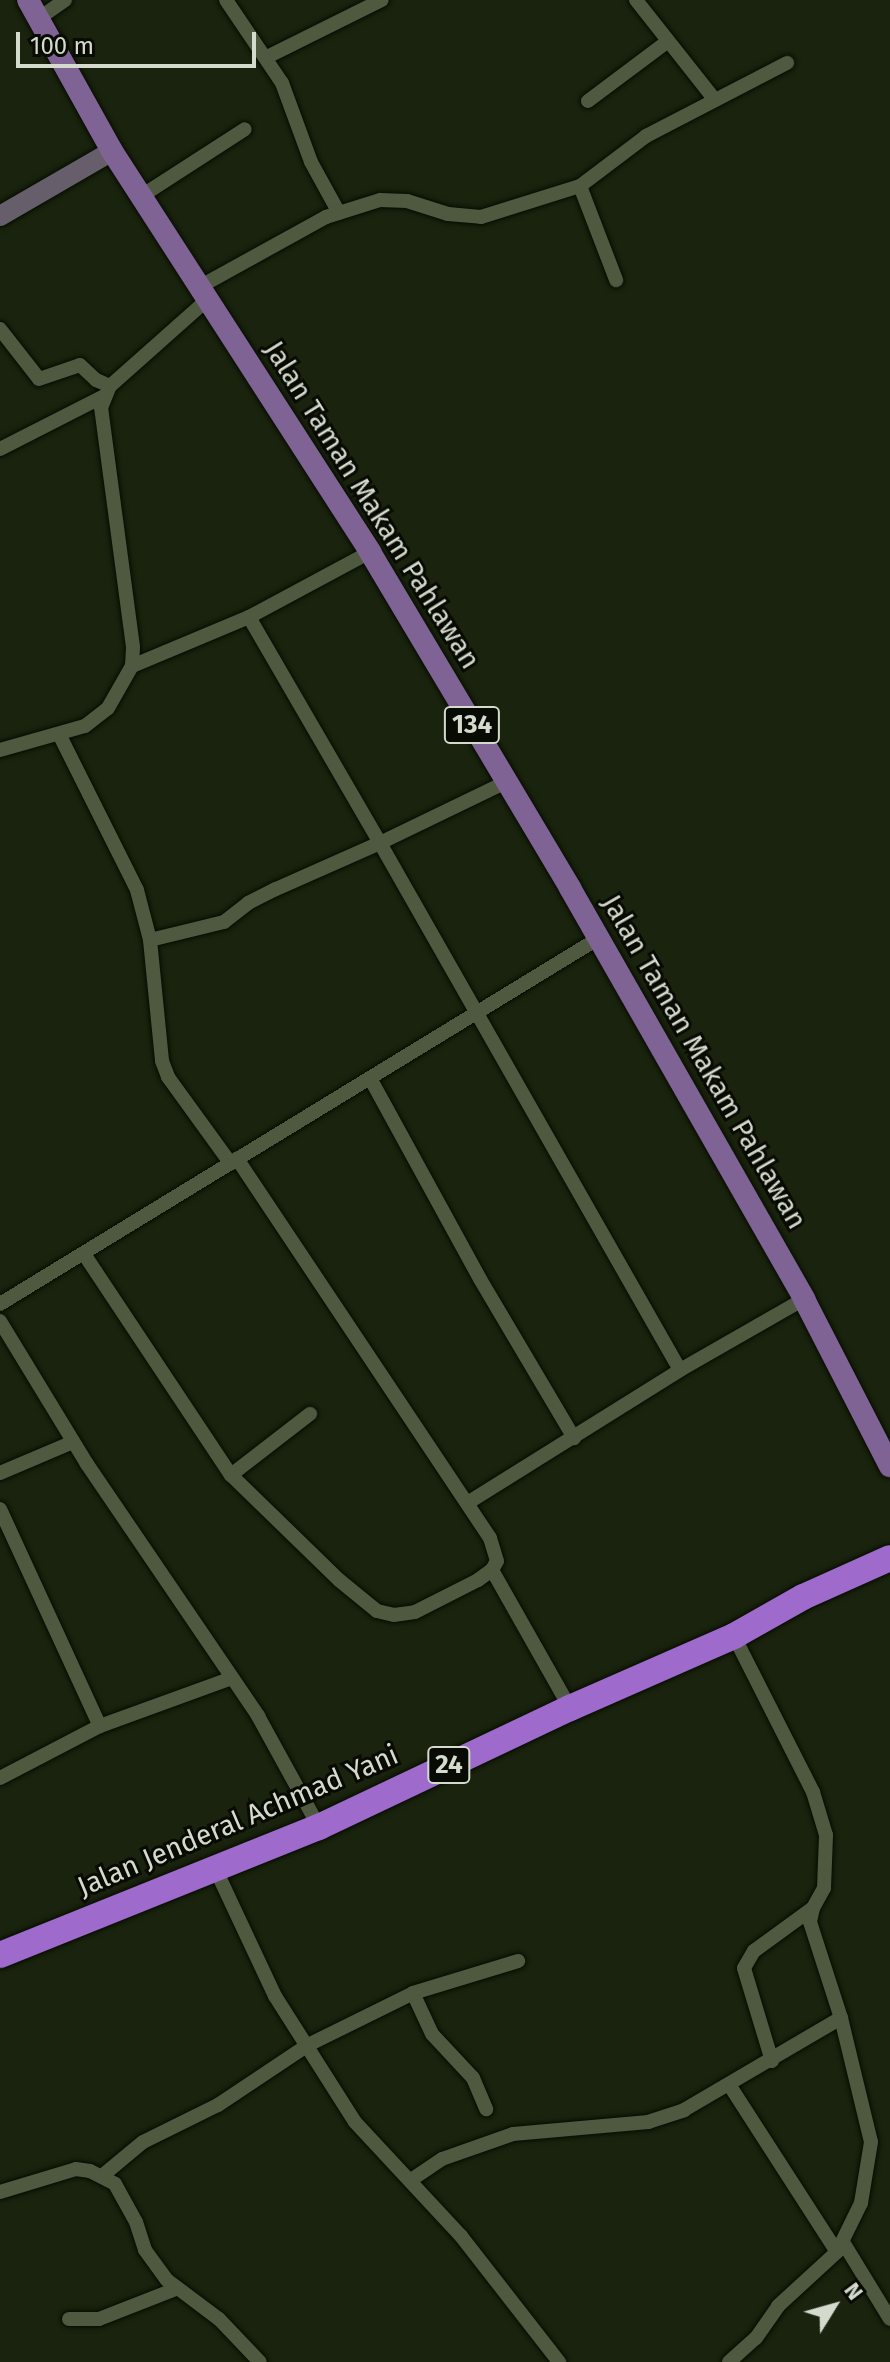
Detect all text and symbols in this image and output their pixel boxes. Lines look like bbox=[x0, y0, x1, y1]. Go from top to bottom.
scale bar bbox=[20, 16, 260, 66]
text: 100 m bbox=[30, 32, 94, 60]
street label: Jalan Taman Makam Pahlawan bbox=[257, 335, 487, 675]
road number: 134 bbox=[442, 703, 502, 747]
street label: Jalan Taman Makam Pahlawan bbox=[594, 889, 814, 1235]
street label: Jalan Jenderal Achmad Yani bbox=[73, 1738, 403, 1904]
road number: 24 bbox=[427, 1743, 471, 1787]
north arrow bbox=[794, 2266, 874, 2346]
text: N bbox=[838, 2277, 869, 2305]

